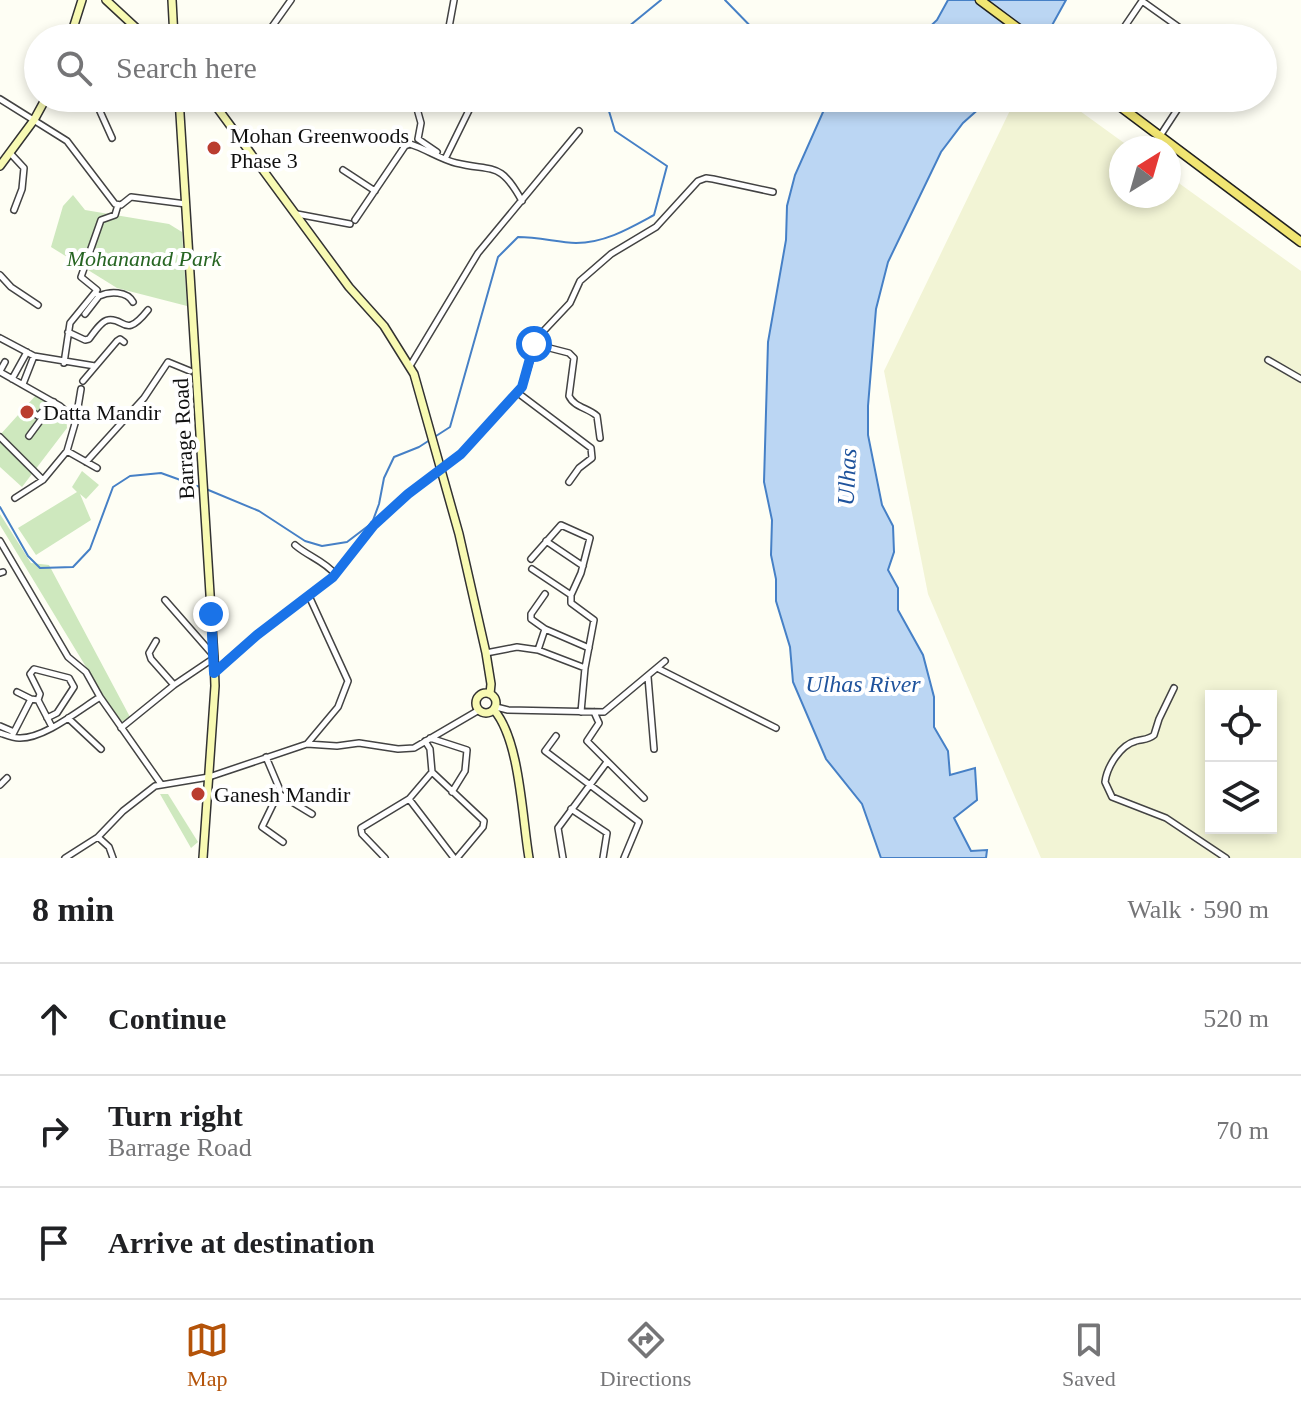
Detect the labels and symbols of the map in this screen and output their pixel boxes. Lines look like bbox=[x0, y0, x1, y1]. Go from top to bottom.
place label: Mohan Greenwoods Phase 3 bbox=[230, 123, 409, 173]
north arrow bbox=[1109, 136, 1181, 208]
marker: Mohan Greenwoods Phase 3 bbox=[205, 139, 223, 157]
park label: Mohananad Park bbox=[66, 246, 223, 271]
route start bbox=[516, 326, 552, 362]
street label: Barrage Road bbox=[168, 378, 199, 500]
place label: Datta Mandir bbox=[43, 400, 162, 425]
marker: Datta Mandir bbox=[18, 403, 36, 421]
water label: Ulhas bbox=[833, 448, 861, 506]
route end bbox=[193, 596, 229, 632]
water label: Ulhas River bbox=[805, 671, 921, 697]
place label: Ganesh Mandir bbox=[214, 782, 351, 807]
marker: Ganesh Mandir bbox=[189, 785, 207, 803]

